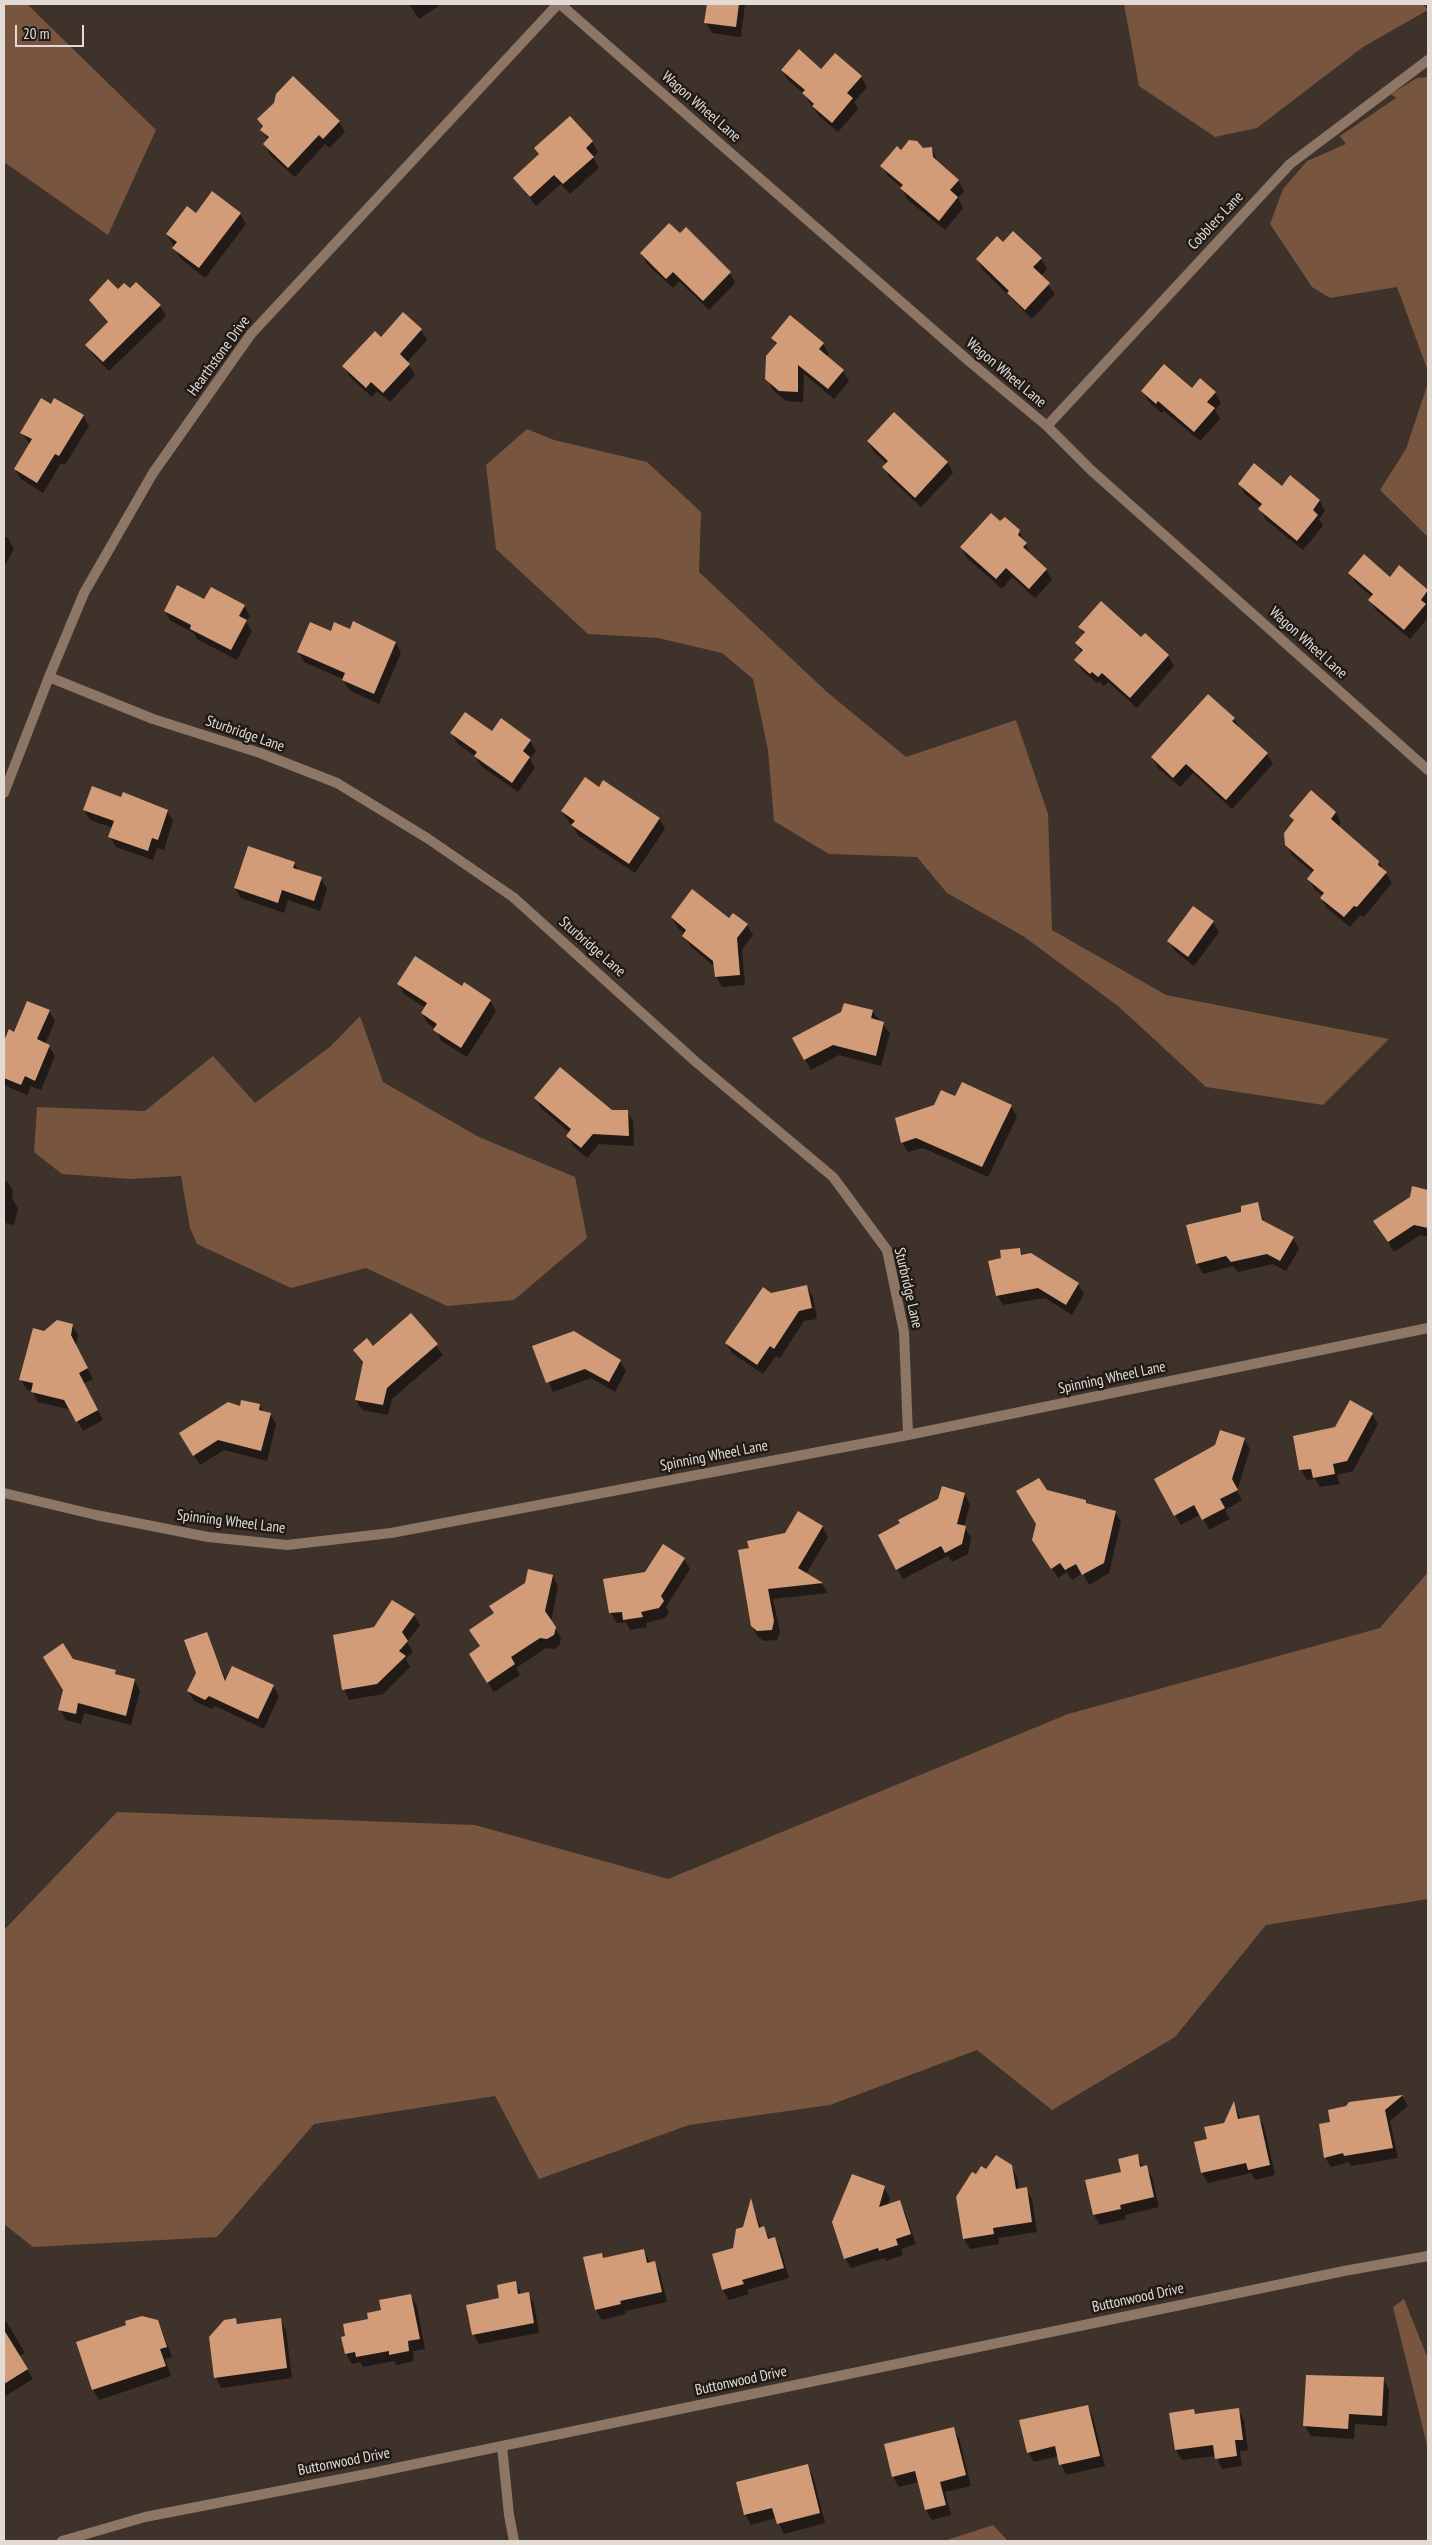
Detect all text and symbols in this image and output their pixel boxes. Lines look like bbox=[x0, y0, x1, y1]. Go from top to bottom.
scale bar bbox=[18, 15, 86, 47]
text: 20 m bbox=[23, 24, 49, 43]
street label: Wagon Wheel Lane bbox=[658, 68, 744, 146]
street label: Cobblers Lane bbox=[1185, 188, 1247, 254]
street label: Hearthstone Drive bbox=[184, 313, 254, 399]
street label: Wagon Wheel Lane bbox=[962, 334, 1050, 412]
street label: Wagon Wheel Lane bbox=[1265, 603, 1351, 683]
street label: Sturbridge Lane bbox=[203, 712, 287, 756]
street label: Sturbridge Lane bbox=[555, 913, 629, 981]
street label: Sturbridge Lane bbox=[890, 1246, 926, 1330]
street label: Spinning Wheel Lane bbox=[1057, 1358, 1167, 1398]
street label: Spinning Wheel Lane bbox=[659, 1437, 769, 1475]
street label: Spinning Wheel Lane bbox=[176, 1506, 286, 1538]
street label: Buttonwood Drive bbox=[1090, 2279, 1186, 2317]
street label: Buttonwood Drive bbox=[693, 2362, 789, 2400]
street label: Buttonwood Drive bbox=[296, 2444, 392, 2480]

